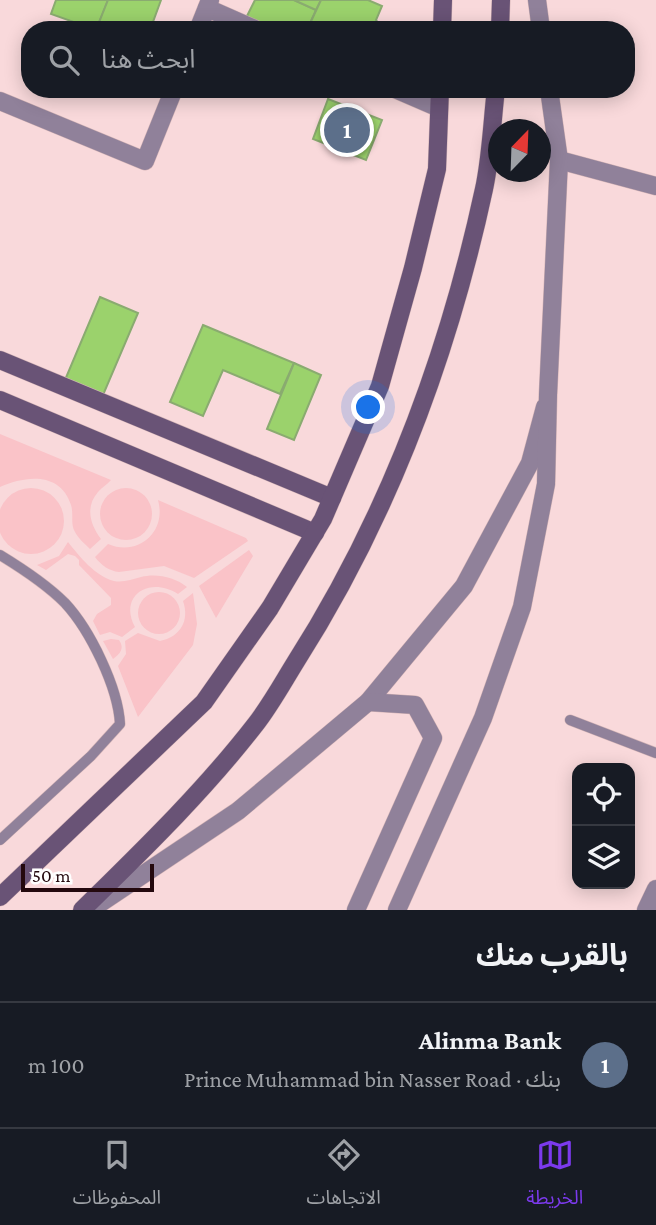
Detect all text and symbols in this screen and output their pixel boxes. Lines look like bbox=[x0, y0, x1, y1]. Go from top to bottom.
search box bbox=[21, 21, 635, 98]
icon: search bbox=[45, 41, 83, 79]
text: ابحث هنا bbox=[101, 45, 195, 74]
pin: 1 bbox=[324, 104, 370, 156]
north arrow bbox=[488, 119, 551, 182]
your location bbox=[351, 390, 385, 424]
map controls bbox=[572, 763, 635, 889]
button: locate bbox=[572, 763, 635, 826]
button: layers bbox=[572, 826, 635, 889]
scale bar bbox=[21, 861, 154, 893]
text: 50 m bbox=[32, 865, 71, 886]
text: بالقرب منك bbox=[476, 938, 628, 971]
text: Alinma Bank bbox=[419, 1026, 561, 1055]
text: 100 m bbox=[28, 1052, 84, 1078]
text: 1 bbox=[601, 1052, 609, 1078]
text: بنك · Prince Muhammad bin Nasser Road bbox=[184, 1066, 561, 1092]
tab: المحفوظات bbox=[73, 1136, 161, 1218]
tab: الاتجاهات bbox=[307, 1136, 381, 1218]
tab: الخريطة bbox=[526, 1136, 583, 1218]

